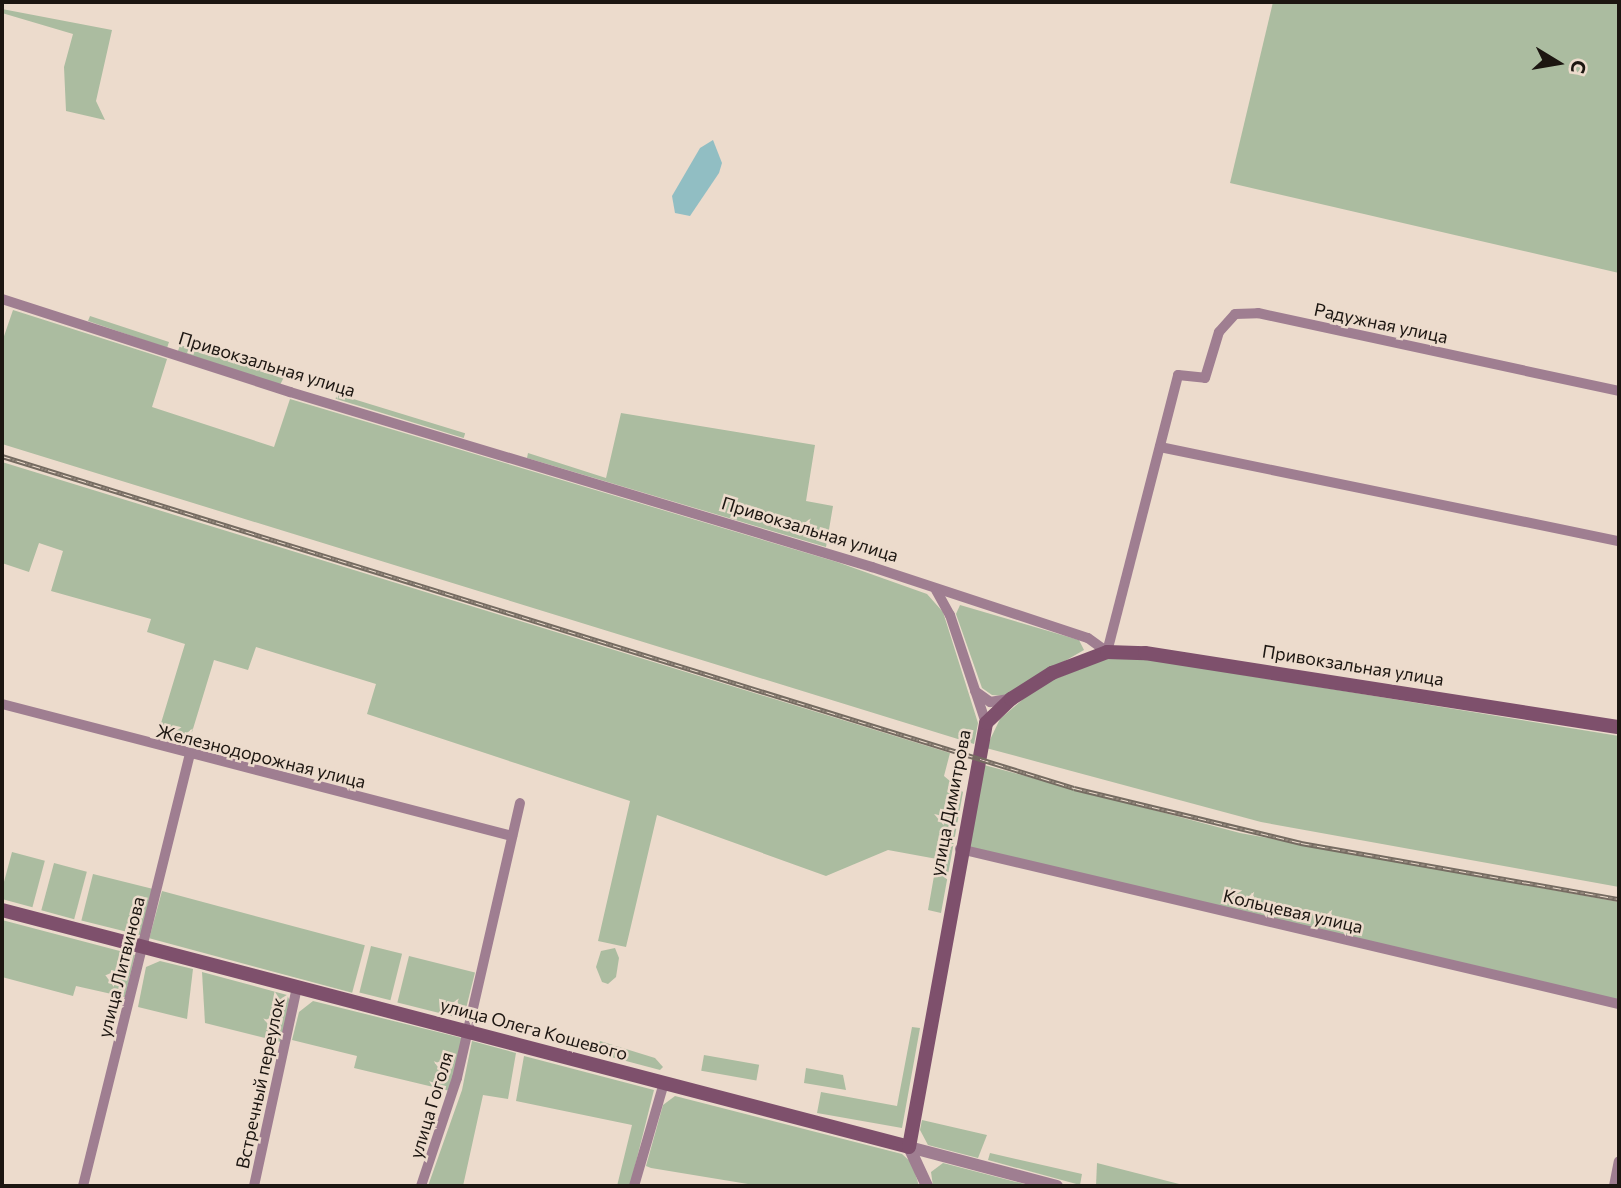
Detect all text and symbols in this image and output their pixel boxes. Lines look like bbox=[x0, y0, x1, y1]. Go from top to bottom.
north arrow bbox=[1523, 28, 1593, 98]
text: С bbox=[1567, 59, 1592, 76]
street label: Радужная улица bbox=[1312, 298, 1450, 348]
street label: Привокзальная улица bbox=[176, 327, 358, 401]
street label: Привокзальная улица bbox=[719, 492, 901, 566]
street label: Привокзальная улица bbox=[1261, 640, 1445, 690]
street label: Железнодорожная улица bbox=[154, 720, 368, 792]
street label: улица Димитрова bbox=[925, 728, 975, 878]
street label: Кольцевая улица bbox=[1221, 884, 1365, 938]
street label: улица Литвинова bbox=[93, 894, 149, 1040]
street label: улица Олега Кошевого bbox=[438, 994, 630, 1064]
street label: Встречный переулок bbox=[231, 995, 289, 1171]
street label: улица Гоголя bbox=[405, 1049, 457, 1161]

